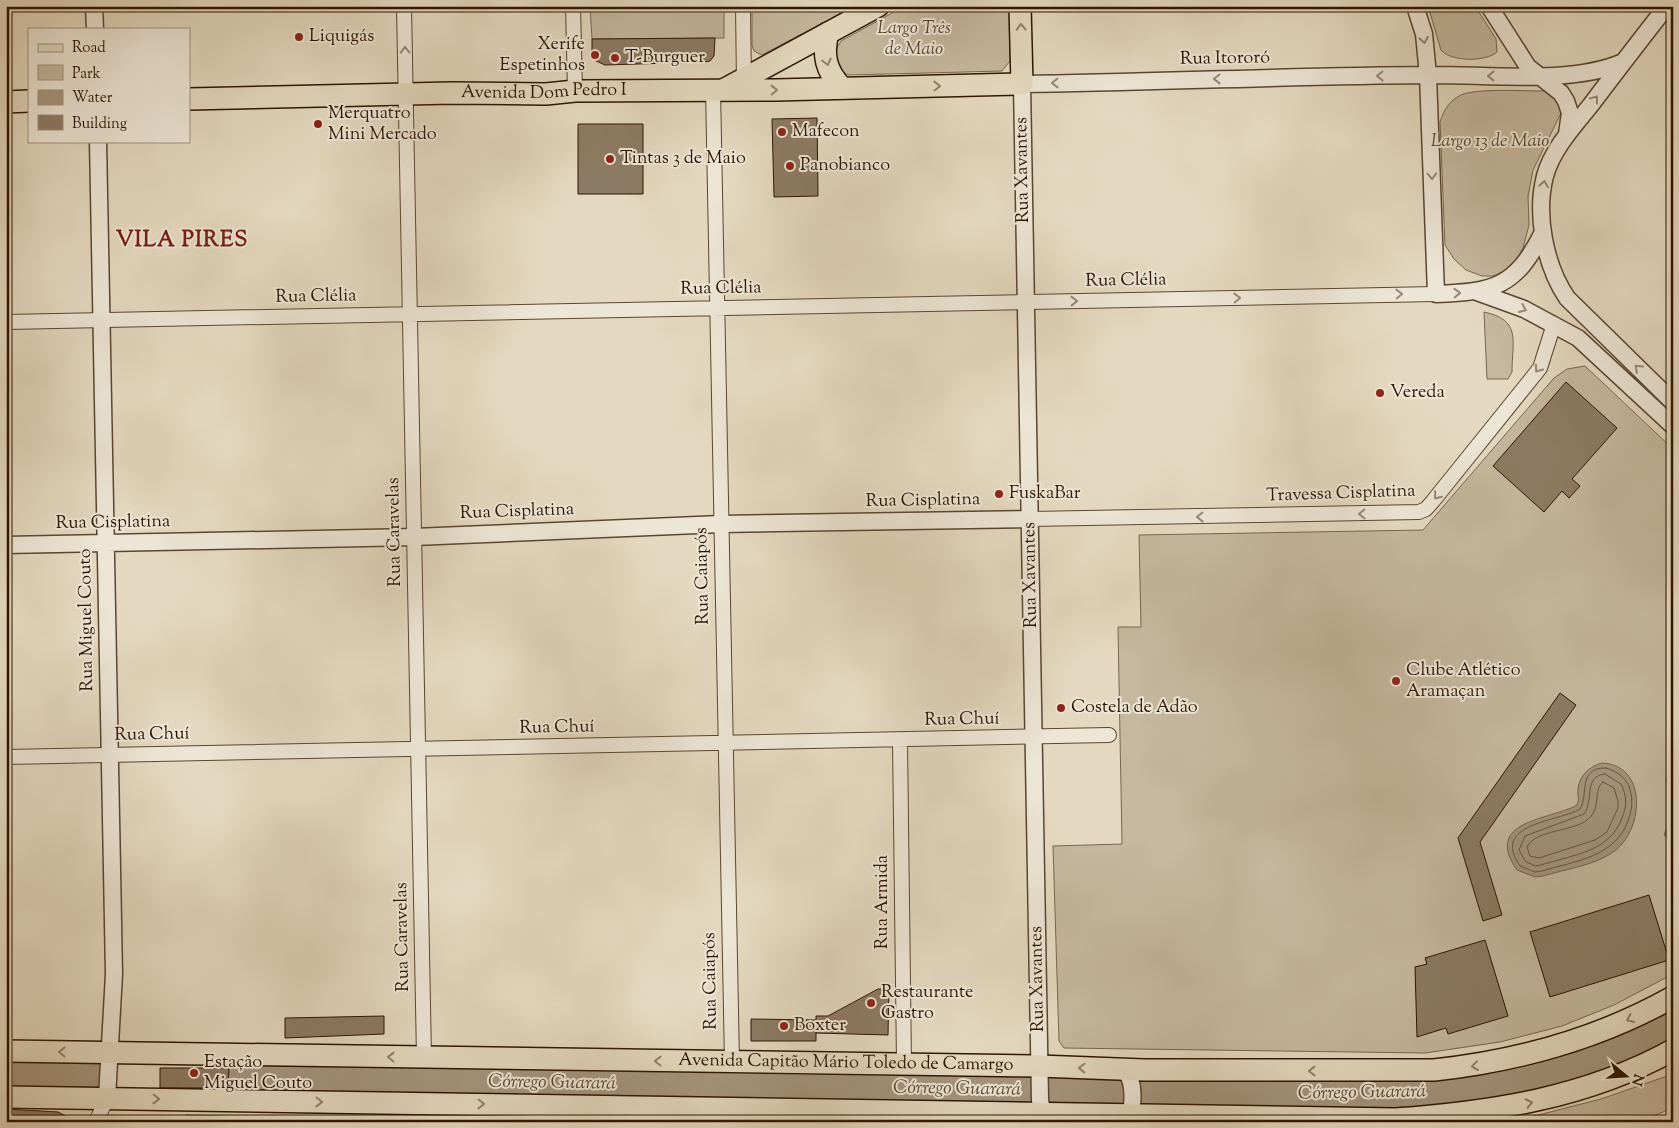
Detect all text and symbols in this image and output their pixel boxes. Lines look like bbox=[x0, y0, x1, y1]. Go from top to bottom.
park label: Largo Três de Maio bbox=[877, 16, 951, 63]
one-way arrow bbox=[1016, 23, 1026, 31]
place label: Liquigás bbox=[309, 24, 374, 50]
legend bbox=[28, 28, 190, 142]
marker: Liquigás bbox=[293, 31, 305, 43]
place label: Xerife Espetinhos bbox=[500, 32, 585, 79]
one-way arrow bbox=[1419, 36, 1429, 44]
text: Road bbox=[72, 38, 106, 59]
place label: T-Burguer bbox=[625, 45, 705, 71]
street label: Rua Itororó bbox=[1180, 45, 1270, 73]
one-way arrow bbox=[400, 46, 410, 54]
marker: Xerife Espetinhos bbox=[589, 49, 601, 61]
marker: T-Burguer bbox=[609, 52, 621, 64]
one-way arrow bbox=[821, 58, 832, 67]
text: Park bbox=[72, 64, 101, 85]
one-way arrow bbox=[1375, 71, 1383, 81]
one-way arrow bbox=[1486, 71, 1494, 81]
one-way arrow bbox=[1213, 74, 1221, 85]
street label: Avenida Dom Pedro I bbox=[461, 78, 627, 107]
one-way arrow bbox=[1050, 78, 1058, 88]
one-way arrow bbox=[933, 81, 941, 91]
one-way arrow bbox=[770, 85, 778, 95]
text: Water bbox=[72, 88, 113, 109]
one-way arrow bbox=[1589, 95, 1598, 105]
place label: Merquatro Mini Mercado bbox=[328, 101, 437, 148]
text: Building bbox=[72, 114, 127, 135]
street label: Rua Xavantes bbox=[1009, 117, 1037, 223]
marker: Merquatro Mini Mercado bbox=[312, 118, 324, 130]
place label: Mafecon bbox=[792, 119, 860, 145]
marker: Mafecon bbox=[776, 126, 788, 138]
park label: Largo 13 de Maio bbox=[1431, 129, 1549, 155]
place label: Tintas 3 de Maio bbox=[620, 146, 746, 172]
marker: Tintas 3 de Maio bbox=[604, 153, 616, 165]
place label: Panobianco bbox=[800, 153, 890, 179]
marker: Panobianco bbox=[784, 160, 796, 172]
one-way arrow bbox=[1427, 172, 1437, 180]
one-way arrow bbox=[1538, 179, 1549, 187]
district label: VILA PIRES bbox=[116, 225, 248, 257]
street label: Rua Clélia bbox=[1085, 267, 1167, 295]
street label: Rua Clélia bbox=[680, 275, 762, 303]
street label: Rua Clélia bbox=[275, 283, 357, 311]
one-way arrow bbox=[1453, 288, 1461, 298]
one-way arrow bbox=[1396, 289, 1404, 300]
one-way arrow bbox=[1233, 292, 1241, 303]
one-way arrow bbox=[1071, 296, 1079, 306]
one-way arrow bbox=[1518, 303, 1527, 314]
one-way arrow bbox=[1535, 363, 1544, 373]
one-way arrow bbox=[1634, 365, 1643, 374]
place label: Vereda bbox=[1390, 380, 1445, 406]
marker: Vereda bbox=[1374, 387, 1386, 399]
street label: Rua Caravelas bbox=[381, 477, 409, 587]
street label: Travessa Cisplatina bbox=[1266, 478, 1416, 510]
place label: FuskaBar bbox=[1009, 481, 1081, 507]
street label: Rua Cisplatina bbox=[865, 487, 981, 515]
marker: FuskaBar bbox=[993, 488, 1005, 500]
one-way arrow bbox=[1434, 490, 1442, 499]
street label: Rua Cisplatina bbox=[459, 497, 575, 527]
street label: Rua Cisplatina bbox=[55, 509, 171, 537]
one-way arrow bbox=[1358, 509, 1366, 519]
one-way arrow bbox=[1196, 512, 1204, 522]
street label: Rua Xavantes bbox=[1017, 522, 1045, 628]
street label: Rua Caiapós bbox=[689, 527, 717, 625]
street label: Rua Miguel Couto bbox=[73, 548, 101, 692]
place label: Clube Atlético Aramaçan bbox=[1406, 658, 1521, 705]
marker: Clube Atlético Aramaçan bbox=[1390, 675, 1402, 687]
place label: Costela de Adão bbox=[1071, 695, 1198, 721]
marker: Costela de Adão bbox=[1055, 702, 1067, 714]
street label: Rua Chuí bbox=[924, 706, 1000, 734]
street label: Rua Chuí bbox=[519, 714, 595, 742]
street label: Rua Chuí bbox=[114, 721, 190, 749]
street label: Rua Armida bbox=[870, 855, 896, 949]
street label: Rua Caravelas bbox=[389, 882, 417, 992]
street label: Rua Xavantes bbox=[1024, 926, 1052, 1032]
street label: Rua Caiapós bbox=[697, 932, 725, 1030]
place label: Restaurante Gastro bbox=[881, 980, 973, 1027]
marker: Restaurante Gastro bbox=[865, 997, 877, 1009]
place label: Boxter bbox=[794, 1013, 846, 1039]
one-way arrow bbox=[1626, 1013, 1635, 1023]
marker: Boxter bbox=[778, 1020, 790, 1032]
one-way arrow bbox=[58, 1047, 66, 1057]
street label: Avenida Capitão Mário Toledo de Camargo bbox=[678, 1048, 1014, 1079]
place label: Estação Miguel Couto bbox=[204, 1050, 312, 1097]
north arrow bbox=[1602, 1050, 1652, 1100]
one-way arrow bbox=[387, 1052, 394, 1062]
one-way arrow bbox=[654, 1055, 662, 1066]
one-way arrow bbox=[1470, 1060, 1478, 1071]
one-way arrow bbox=[1077, 1062, 1085, 1073]
one-way arrow bbox=[1308, 1066, 1316, 1076]
marker: Estação Miguel Couto bbox=[188, 1067, 200, 1079]
water label: Córrego Guarará bbox=[488, 1068, 616, 1098]
text: N bbox=[1625, 1071, 1648, 1088]
water label: Córrego Guarará bbox=[893, 1074, 1021, 1104]
water label: Córrego Guarará bbox=[1298, 1078, 1426, 1108]
one-way arrow bbox=[152, 1094, 160, 1104]
one-way arrow bbox=[315, 1097, 323, 1107]
one-way arrow bbox=[1524, 1098, 1533, 1109]
one-way arrow bbox=[478, 1099, 485, 1109]

